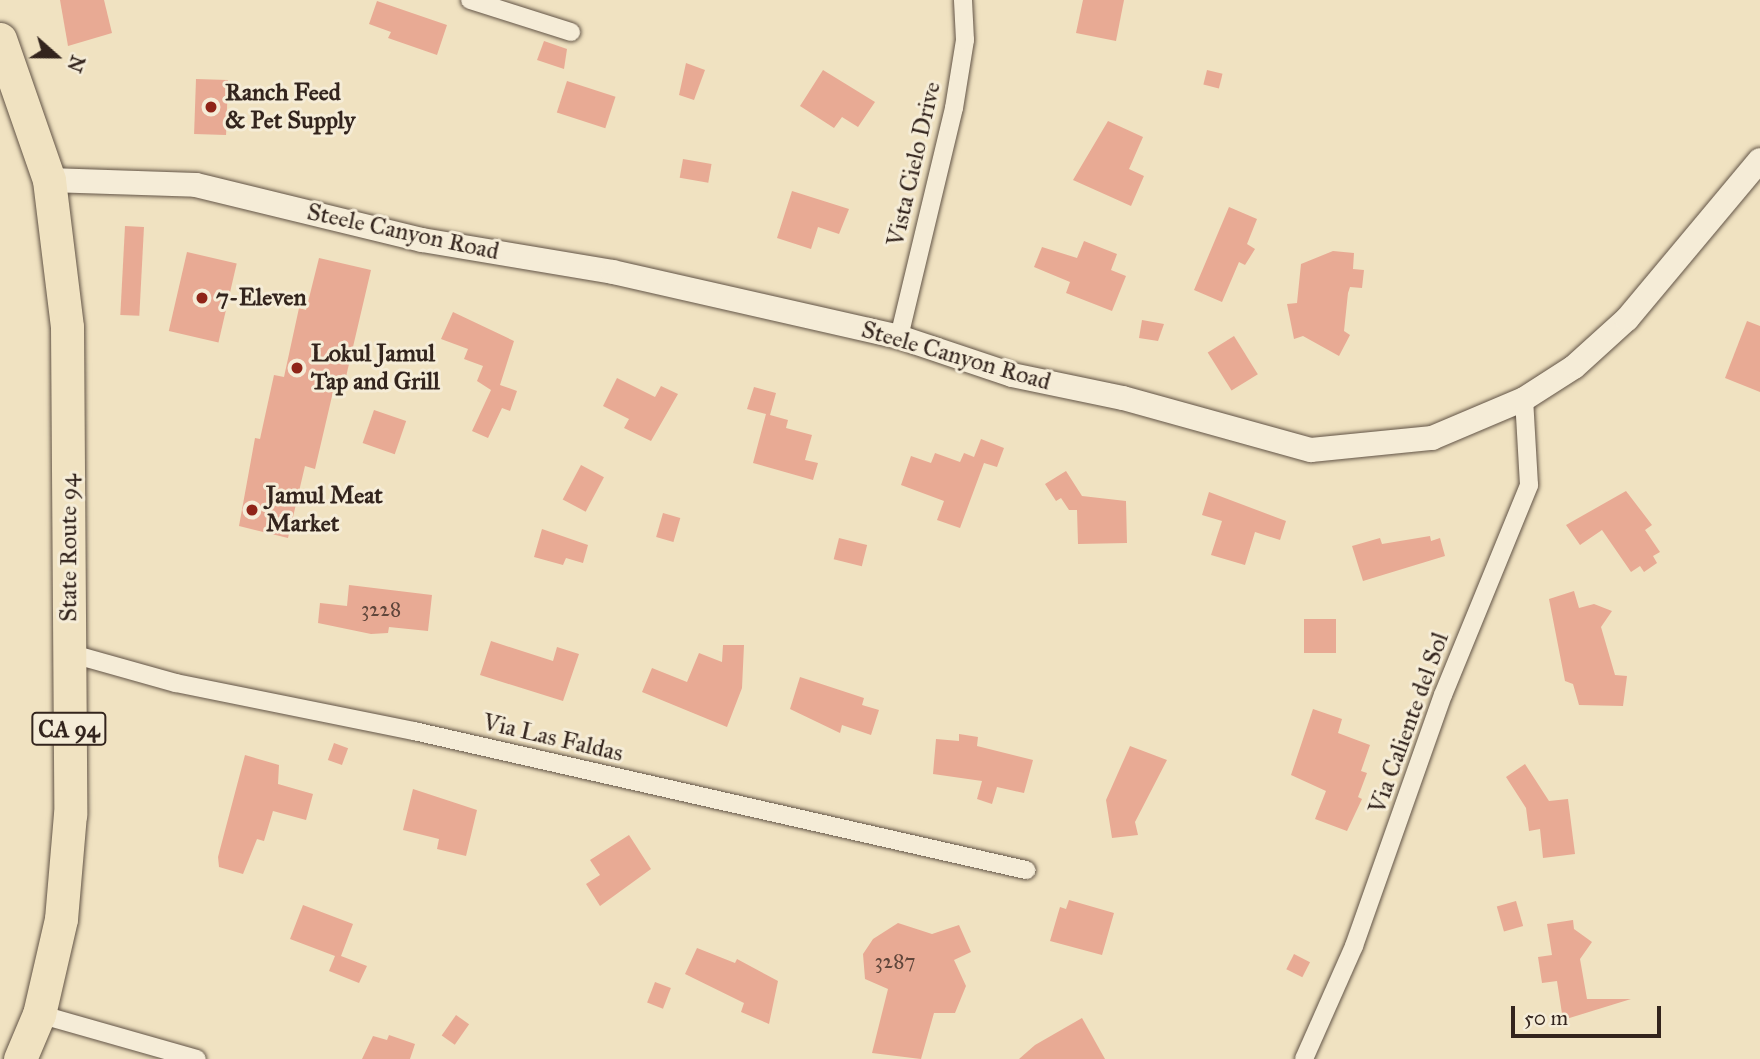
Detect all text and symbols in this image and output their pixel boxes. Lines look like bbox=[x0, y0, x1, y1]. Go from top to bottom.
north arrow bbox=[21, 21, 91, 91]
text: N bbox=[62, 52, 90, 75]
place label: Ranch Feed & Pet Supply bbox=[225, 79, 355, 135]
street label: Vista Cielo Drive bbox=[881, 79, 947, 249]
marker: Ranch Feed & Pet Supply bbox=[203, 99, 219, 115]
street label: Steele Canyon Road bbox=[304, 198, 502, 266]
place label: 7-Eleven bbox=[216, 284, 306, 312]
marker: 7-Eleven bbox=[194, 290, 210, 306]
street label: Steele Canyon Road bbox=[858, 315, 1054, 397]
place label: Lokul Jamul Tap and Grill bbox=[311, 340, 440, 396]
marker: Lokul Jamul Tap and Grill bbox=[289, 360, 305, 376]
street label: State Route 94 bbox=[55, 474, 83, 622]
place label: Jamul Meat Market bbox=[266, 482, 383, 538]
marker: Jamul Meat Market bbox=[244, 502, 260, 518]
house number: 3228 bbox=[361, 596, 401, 622]
street label: Via Caliente del Sol bbox=[1363, 628, 1455, 818]
street label: Via Las Faldas bbox=[480, 708, 626, 768]
road number: CA 94 bbox=[31, 709, 108, 748]
house number: 3287 bbox=[874, 948, 916, 974]
scale bar bbox=[1515, 992, 1666, 1036]
text: 50 m bbox=[1524, 1005, 1568, 1031]

